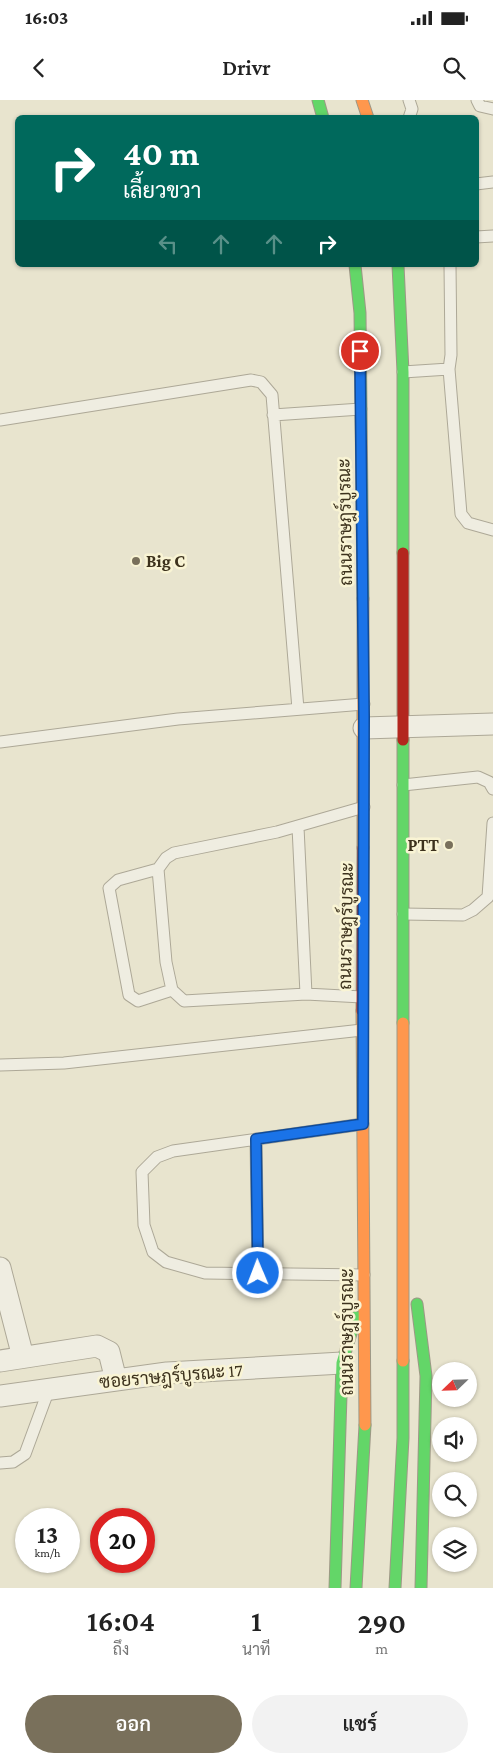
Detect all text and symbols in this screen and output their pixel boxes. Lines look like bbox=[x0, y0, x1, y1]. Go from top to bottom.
text: 16:03 bbox=[25, 7, 68, 28]
icon: back bbox=[25, 54, 53, 82]
icon: search bbox=[440, 54, 468, 82]
text: Drivr bbox=[222, 55, 271, 80]
text: 40 m bbox=[123, 134, 200, 173]
icon: right bbox=[40, 135, 105, 200]
text: เลี้ยวขวา bbox=[123, 178, 201, 203]
icon: left bbox=[154, 230, 182, 258]
icon: ahead bbox=[207, 230, 235, 258]
icon: ahead bbox=[260, 230, 288, 258]
icon: right bbox=[313, 230, 341, 258]
pin bbox=[339, 330, 381, 372]
icon: arrive bbox=[346, 337, 374, 365]
street label: ถนนราษฎร์บูรณะ bbox=[331, 458, 359, 586]
place label: Big C bbox=[146, 551, 185, 571]
marker: Big C bbox=[130, 555, 142, 567]
place label: PTT bbox=[408, 835, 439, 855]
marker: PTT bbox=[443, 839, 455, 851]
street label: ถนนราษฎร์บูรณะ bbox=[332, 862, 360, 990]
position arrow bbox=[231, 1246, 283, 1298]
street label: ถนนราษฎร์บูรณะ bbox=[334, 1268, 360, 1396]
street label: ซอยราษฎร์บูรณะ 17 bbox=[98, 1357, 244, 1395]
north arrow bbox=[432, 1362, 478, 1408]
map controls bbox=[432, 1362, 477, 1572]
button: sound bbox=[432, 1417, 477, 1462]
button: search bbox=[432, 1472, 477, 1517]
speed limit sign: 20 bbox=[90, 1508, 155, 1573]
text: 13 bbox=[37, 1521, 58, 1548]
button: layers bbox=[432, 1527, 477, 1572]
text: km/h bbox=[35, 1546, 60, 1560]
text: 16:04 bbox=[87, 1604, 155, 1637]
text: 1 bbox=[251, 1604, 262, 1637]
text: 290 bbox=[358, 1606, 406, 1639]
text: m bbox=[375, 1640, 388, 1657]
text: ถึง bbox=[113, 1641, 129, 1658]
text: นาที bbox=[242, 1641, 271, 1658]
button: ออก bbox=[25, 1695, 242, 1753]
button: แชร์ bbox=[252, 1695, 468, 1753]

